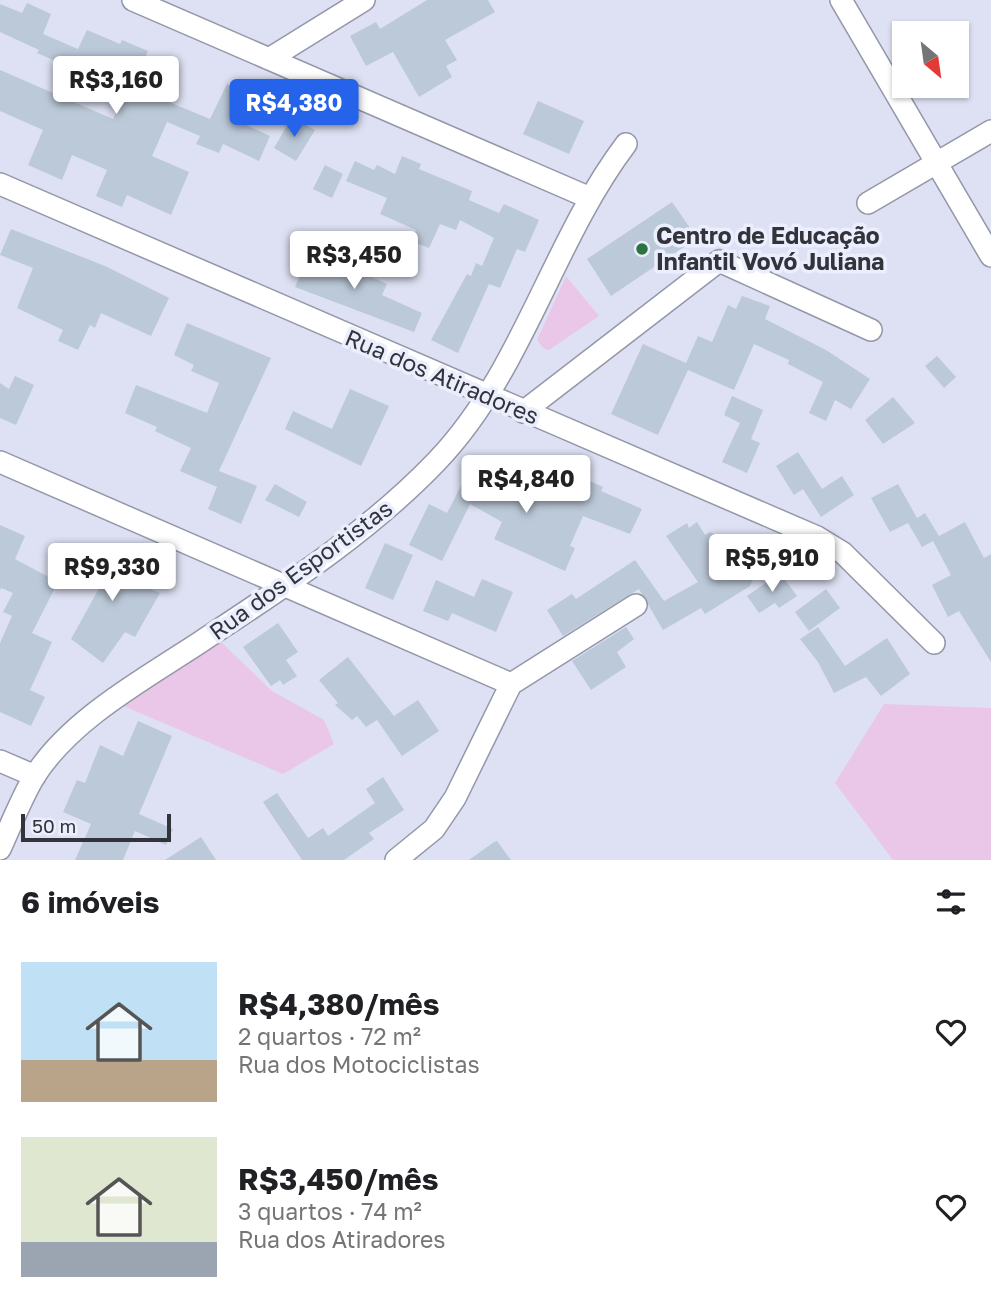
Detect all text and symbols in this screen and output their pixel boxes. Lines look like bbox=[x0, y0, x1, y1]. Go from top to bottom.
north arrow bbox=[892, 21, 970, 98]
map controls bbox=[892, 21, 969, 98]
pin: R$3,160 bbox=[51, 57, 181, 116]
text: R$3,160 bbox=[69, 65, 163, 93]
pin: R$4,380 bbox=[229, 80, 359, 139]
text: R$4,380 bbox=[246, 88, 342, 116]
place label: Centro de Educação Infantil Vovó Juliana bbox=[656, 221, 884, 275]
pin: R$3,450 bbox=[289, 232, 419, 291]
text: R$3,450 bbox=[306, 240, 402, 268]
marker: Centro de Educação Infantil Vovó Juliana bbox=[634, 241, 650, 257]
street label: Rua dos Atiradores bbox=[341, 323, 543, 430]
pin: R$4,840 bbox=[461, 456, 591, 515]
text: R$4,840 bbox=[477, 464, 575, 492]
street label: Rua dos Esportistas bbox=[203, 493, 397, 645]
pin: R$5,910 bbox=[707, 534, 837, 594]
text: R$5,910 bbox=[725, 543, 819, 571]
pin: R$9,330 bbox=[47, 544, 177, 603]
text: R$9,330 bbox=[64, 552, 160, 580]
scale bar bbox=[21, 811, 172, 843]
text: 50 m bbox=[32, 814, 76, 837]
icon: filters bbox=[932, 883, 970, 921]
text: 6 imóveis bbox=[21, 884, 160, 920]
text: R$4,380/mês bbox=[238, 986, 439, 1022]
icon: home bbox=[77, 990, 161, 1074]
icon: heart bbox=[932, 1013, 970, 1051]
text: 2 quartos · 72 m² bbox=[238, 1022, 421, 1050]
text: Rua dos Motociclistas bbox=[238, 1050, 480, 1078]
text: R$3,450/mês bbox=[238, 1161, 439, 1197]
icon: home bbox=[77, 1165, 161, 1249]
icon: heart bbox=[932, 1188, 970, 1226]
text: 3 quartos · 74 m² bbox=[238, 1197, 422, 1225]
text: Rua dos Atiradores bbox=[238, 1225, 446, 1253]

